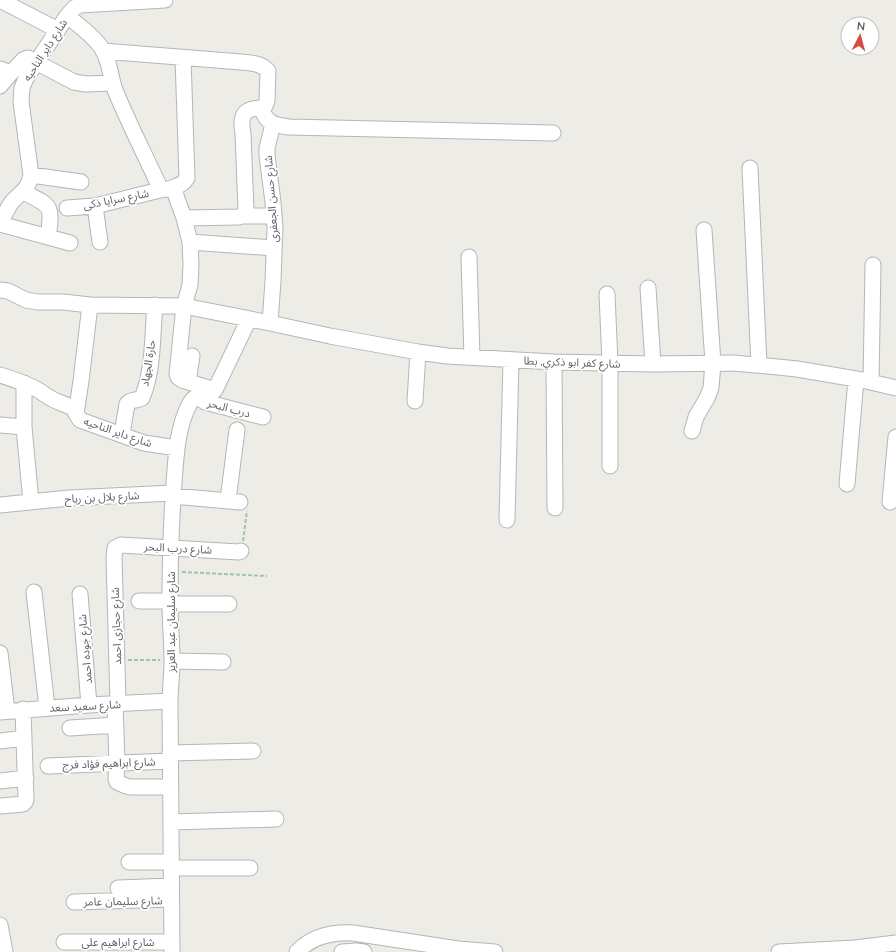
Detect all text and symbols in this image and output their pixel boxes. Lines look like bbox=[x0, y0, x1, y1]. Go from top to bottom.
street label: شارع داير الناحيه bbox=[20, 16, 71, 84]
north arrow bbox=[840, 16, 880, 56]
text: N bbox=[856, 19, 866, 33]
street label: شارع حسن الجعفرى bbox=[261, 154, 282, 243]
street label: شارع سرايا ذكى bbox=[82, 186, 151, 213]
street label: حارة الجهاد bbox=[137, 338, 159, 387]
street label: شارع كفر ابو ذكري, بطا bbox=[523, 353, 621, 373]
street label: درب البحر bbox=[205, 395, 252, 421]
street label: شارع داير الناحيه bbox=[82, 414, 154, 451]
street label: شارع بلال بن رباح bbox=[64, 488, 140, 507]
street label: شارع درب البحر bbox=[143, 539, 213, 558]
street label: شارع سليمان عبد العزيز bbox=[164, 571, 179, 674]
street label: شارع حجازى احمد bbox=[108, 587, 125, 665]
street label: شارع جوده احمد bbox=[75, 613, 96, 684]
street label: شارع سعيد سعد bbox=[49, 697, 122, 716]
street label: شارع ابراهيم فؤاد فرج bbox=[62, 754, 156, 774]
street label: شارع سليمان عامر bbox=[82, 893, 163, 910]
street label: شارع ابراهيم على bbox=[82, 935, 155, 951]

